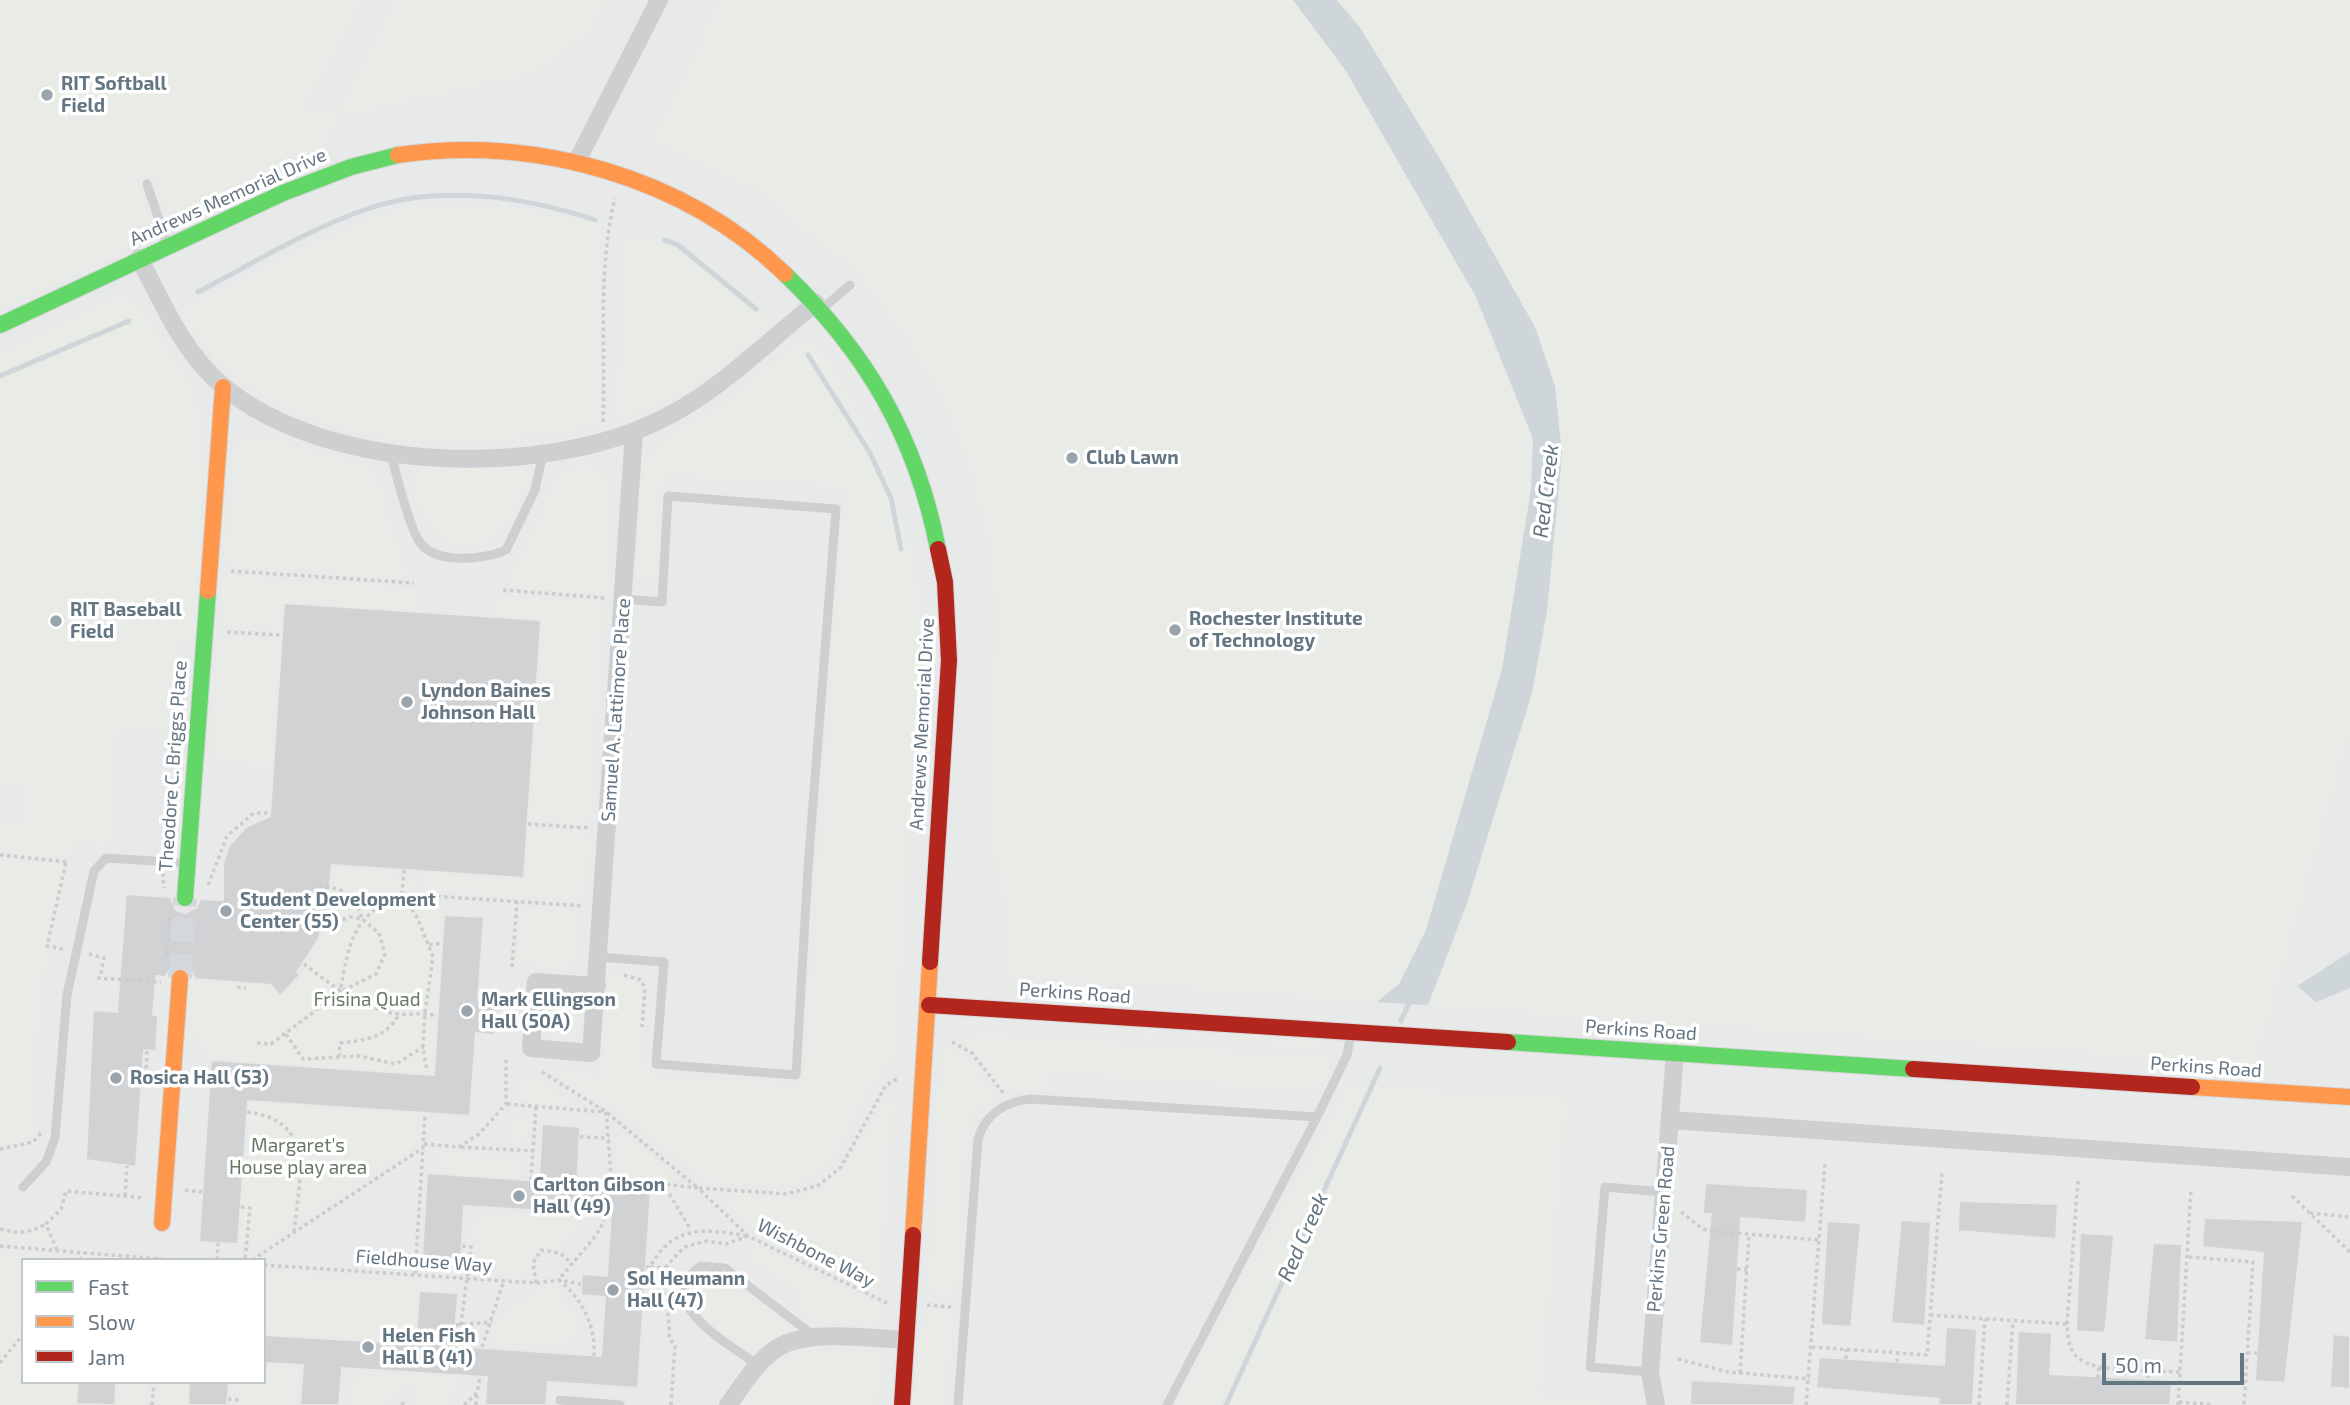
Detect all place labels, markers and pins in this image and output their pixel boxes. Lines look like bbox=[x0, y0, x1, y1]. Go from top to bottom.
place label: RIT Softball Field bbox=[61, 73, 167, 117]
marker: RIT Softball Field bbox=[39, 87, 55, 103]
place label: Club Lawn bbox=[1086, 447, 1179, 469]
marker: Club Lawn bbox=[1064, 450, 1080, 466]
place label: RIT Baseball Field bbox=[70, 599, 182, 643]
place label: Rochester Institute of Technology bbox=[1189, 608, 1363, 652]
marker: RIT Baseball Field bbox=[48, 613, 64, 629]
marker: Rochester Institute of Technology bbox=[1167, 622, 1183, 638]
place label: Lyndon Baines Johnson Hall bbox=[421, 680, 551, 724]
marker: Lyndon Baines Johnson Hall bbox=[399, 694, 415, 710]
place label: Student Development Center (55) bbox=[240, 889, 436, 933]
marker: Student Development Center (55) bbox=[218, 903, 234, 919]
place label: Mark Ellingson Hall (50A) bbox=[481, 989, 616, 1033]
marker: Mark Ellingson Hall (50A) bbox=[459, 1003, 475, 1019]
place label: Rosica Hall (53) bbox=[130, 1067, 269, 1089]
marker: Rosica Hall (53) bbox=[108, 1070, 124, 1086]
place label: Carlton Gibson Hall (49) bbox=[533, 1174, 665, 1218]
marker: Carlton Gibson Hall (49) bbox=[511, 1188, 527, 1204]
place label: Sol Heumann Hall (47) bbox=[627, 1268, 745, 1312]
marker: Sol Heumann Hall (47) bbox=[605, 1282, 621, 1298]
place label: Helen Fish Hall B (41) bbox=[382, 1325, 476, 1369]
marker: Helen Fish Hall B (41) bbox=[360, 1339, 376, 1355]

